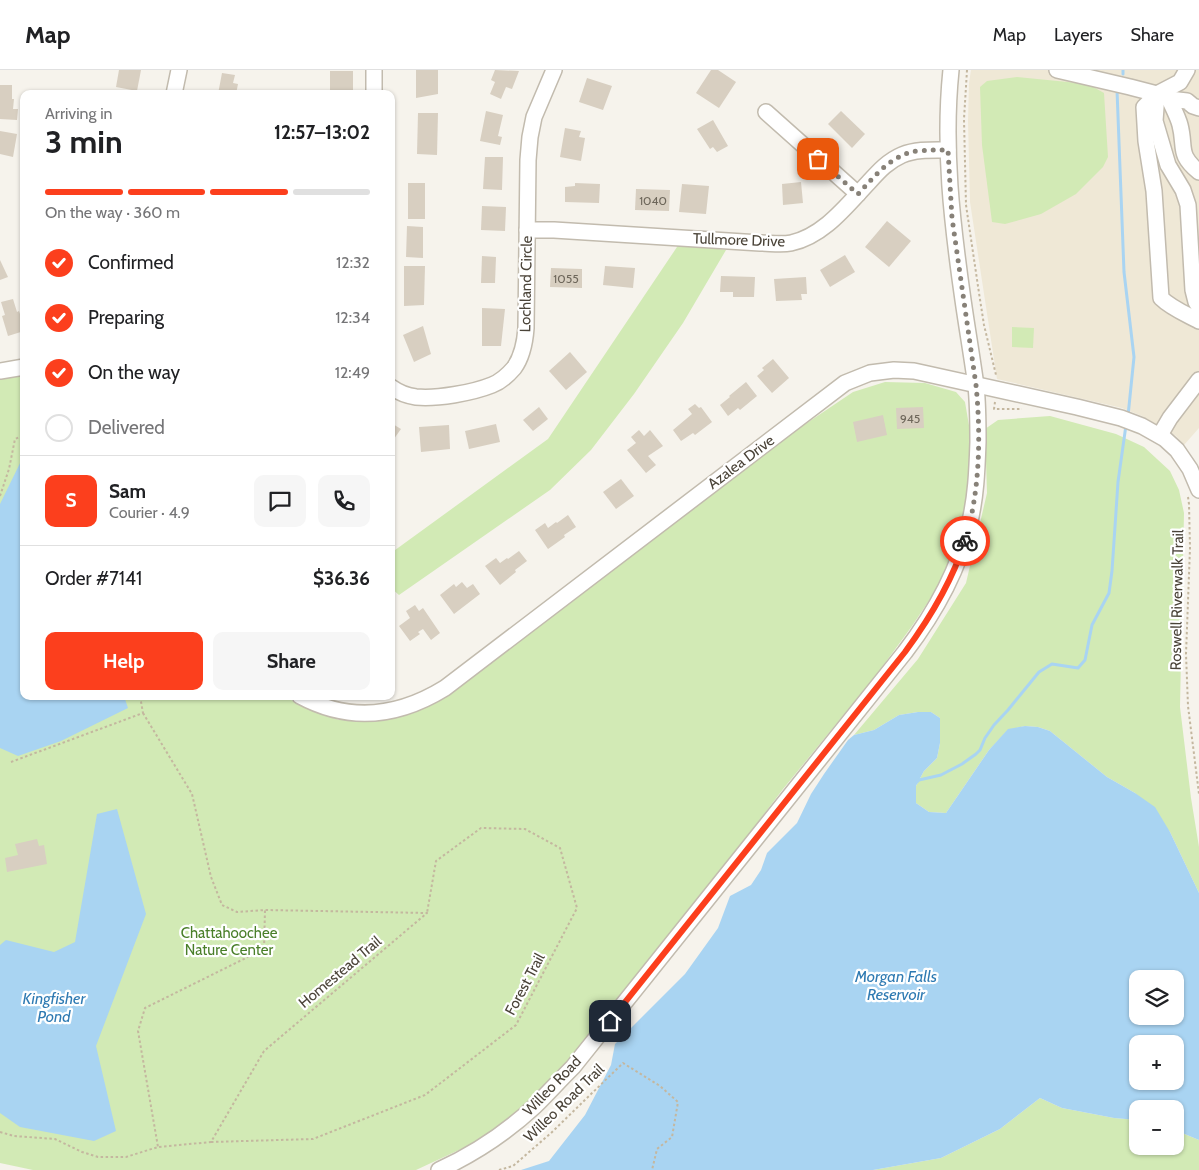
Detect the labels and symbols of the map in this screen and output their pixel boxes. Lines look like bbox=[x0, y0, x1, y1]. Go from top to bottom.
pin bbox=[797, 138, 839, 180]
house number: 1040 bbox=[639, 193, 667, 208]
street label: Tullmore Drive bbox=[693, 229, 786, 251]
street label: Lochland Circle bbox=[516, 235, 536, 333]
house number: 1055 bbox=[553, 271, 579, 286]
house number: 945 bbox=[900, 411, 920, 426]
street label: Azalea Drive bbox=[704, 431, 778, 493]
courier bbox=[940, 516, 990, 566]
street label: Roswell Riverwalk Trail bbox=[1167, 529, 1187, 671]
park label: Chattahoochee Nature Center bbox=[181, 924, 278, 959]
street label: Homestead Trail bbox=[295, 932, 385, 1012]
street label: Forest Trail bbox=[501, 950, 549, 1018]
water label: Morgan Falls Reservoir bbox=[854, 967, 937, 1004]
water label: Kingfisher Pond bbox=[23, 989, 86, 1026]
pin bbox=[589, 1000, 631, 1042]
street label: Willeo Road bbox=[519, 1052, 585, 1120]
street label: Willeo Road Trail bbox=[520, 1060, 608, 1146]

